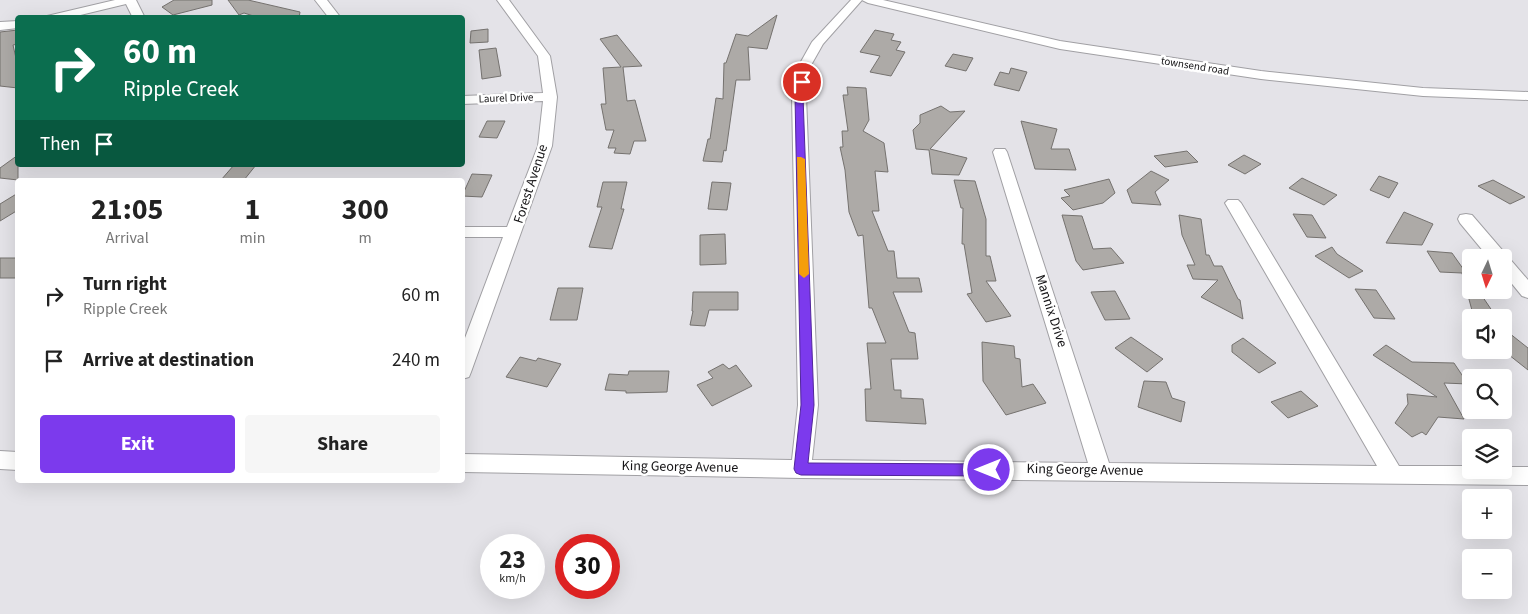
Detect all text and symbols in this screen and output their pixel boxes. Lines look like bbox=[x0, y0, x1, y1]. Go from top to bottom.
text: 60 m bbox=[123, 27, 197, 77]
icon: right bbox=[40, 35, 105, 100]
street label: townsend road bbox=[1160, 53, 1230, 79]
pin bbox=[781, 61, 823, 103]
icon: arrive bbox=[788, 68, 816, 96]
text: Ripple Creek bbox=[123, 73, 239, 105]
street label: Laurel Drive bbox=[478, 90, 534, 106]
icon: arrive bbox=[90, 130, 118, 158]
text: Then bbox=[40, 131, 80, 158]
street label: Forest Avenue bbox=[509, 142, 553, 226]
text: 21:05 bbox=[91, 188, 163, 231]
text: 1 bbox=[244, 188, 260, 231]
text: 300 bbox=[341, 188, 389, 231]
text: Arrival bbox=[106, 227, 149, 249]
text: min bbox=[239, 227, 265, 249]
text: m bbox=[359, 227, 372, 249]
north arrow bbox=[1462, 249, 1512, 299]
map controls bbox=[1462, 249, 1512, 599]
text: Turn right bbox=[83, 271, 167, 298]
street label: Mannix Drive bbox=[1030, 272, 1072, 350]
icon: right bbox=[40, 282, 68, 310]
text: 60 m bbox=[402, 282, 440, 309]
text: Ripple Creek bbox=[83, 298, 167, 320]
button: sound bbox=[1462, 309, 1512, 359]
icon: arrive bbox=[40, 347, 68, 375]
text: Arrive at destination bbox=[83, 347, 254, 374]
text: 240 m bbox=[392, 347, 440, 374]
button: search bbox=[1462, 369, 1512, 419]
button: Exit bbox=[40, 415, 235, 473]
button: Share bbox=[245, 415, 440, 473]
button: layers bbox=[1462, 429, 1512, 479]
position arrow bbox=[962, 443, 1014, 495]
street label: King George Avenue bbox=[621, 456, 739, 478]
street label: King George Avenue bbox=[1026, 459, 1144, 481]
button: + bbox=[1462, 489, 1512, 539]
speed limit sign: 30 bbox=[555, 534, 620, 599]
text: 23 bbox=[499, 542, 526, 578]
button: − bbox=[1462, 549, 1512, 599]
text: km/h bbox=[499, 570, 526, 587]

